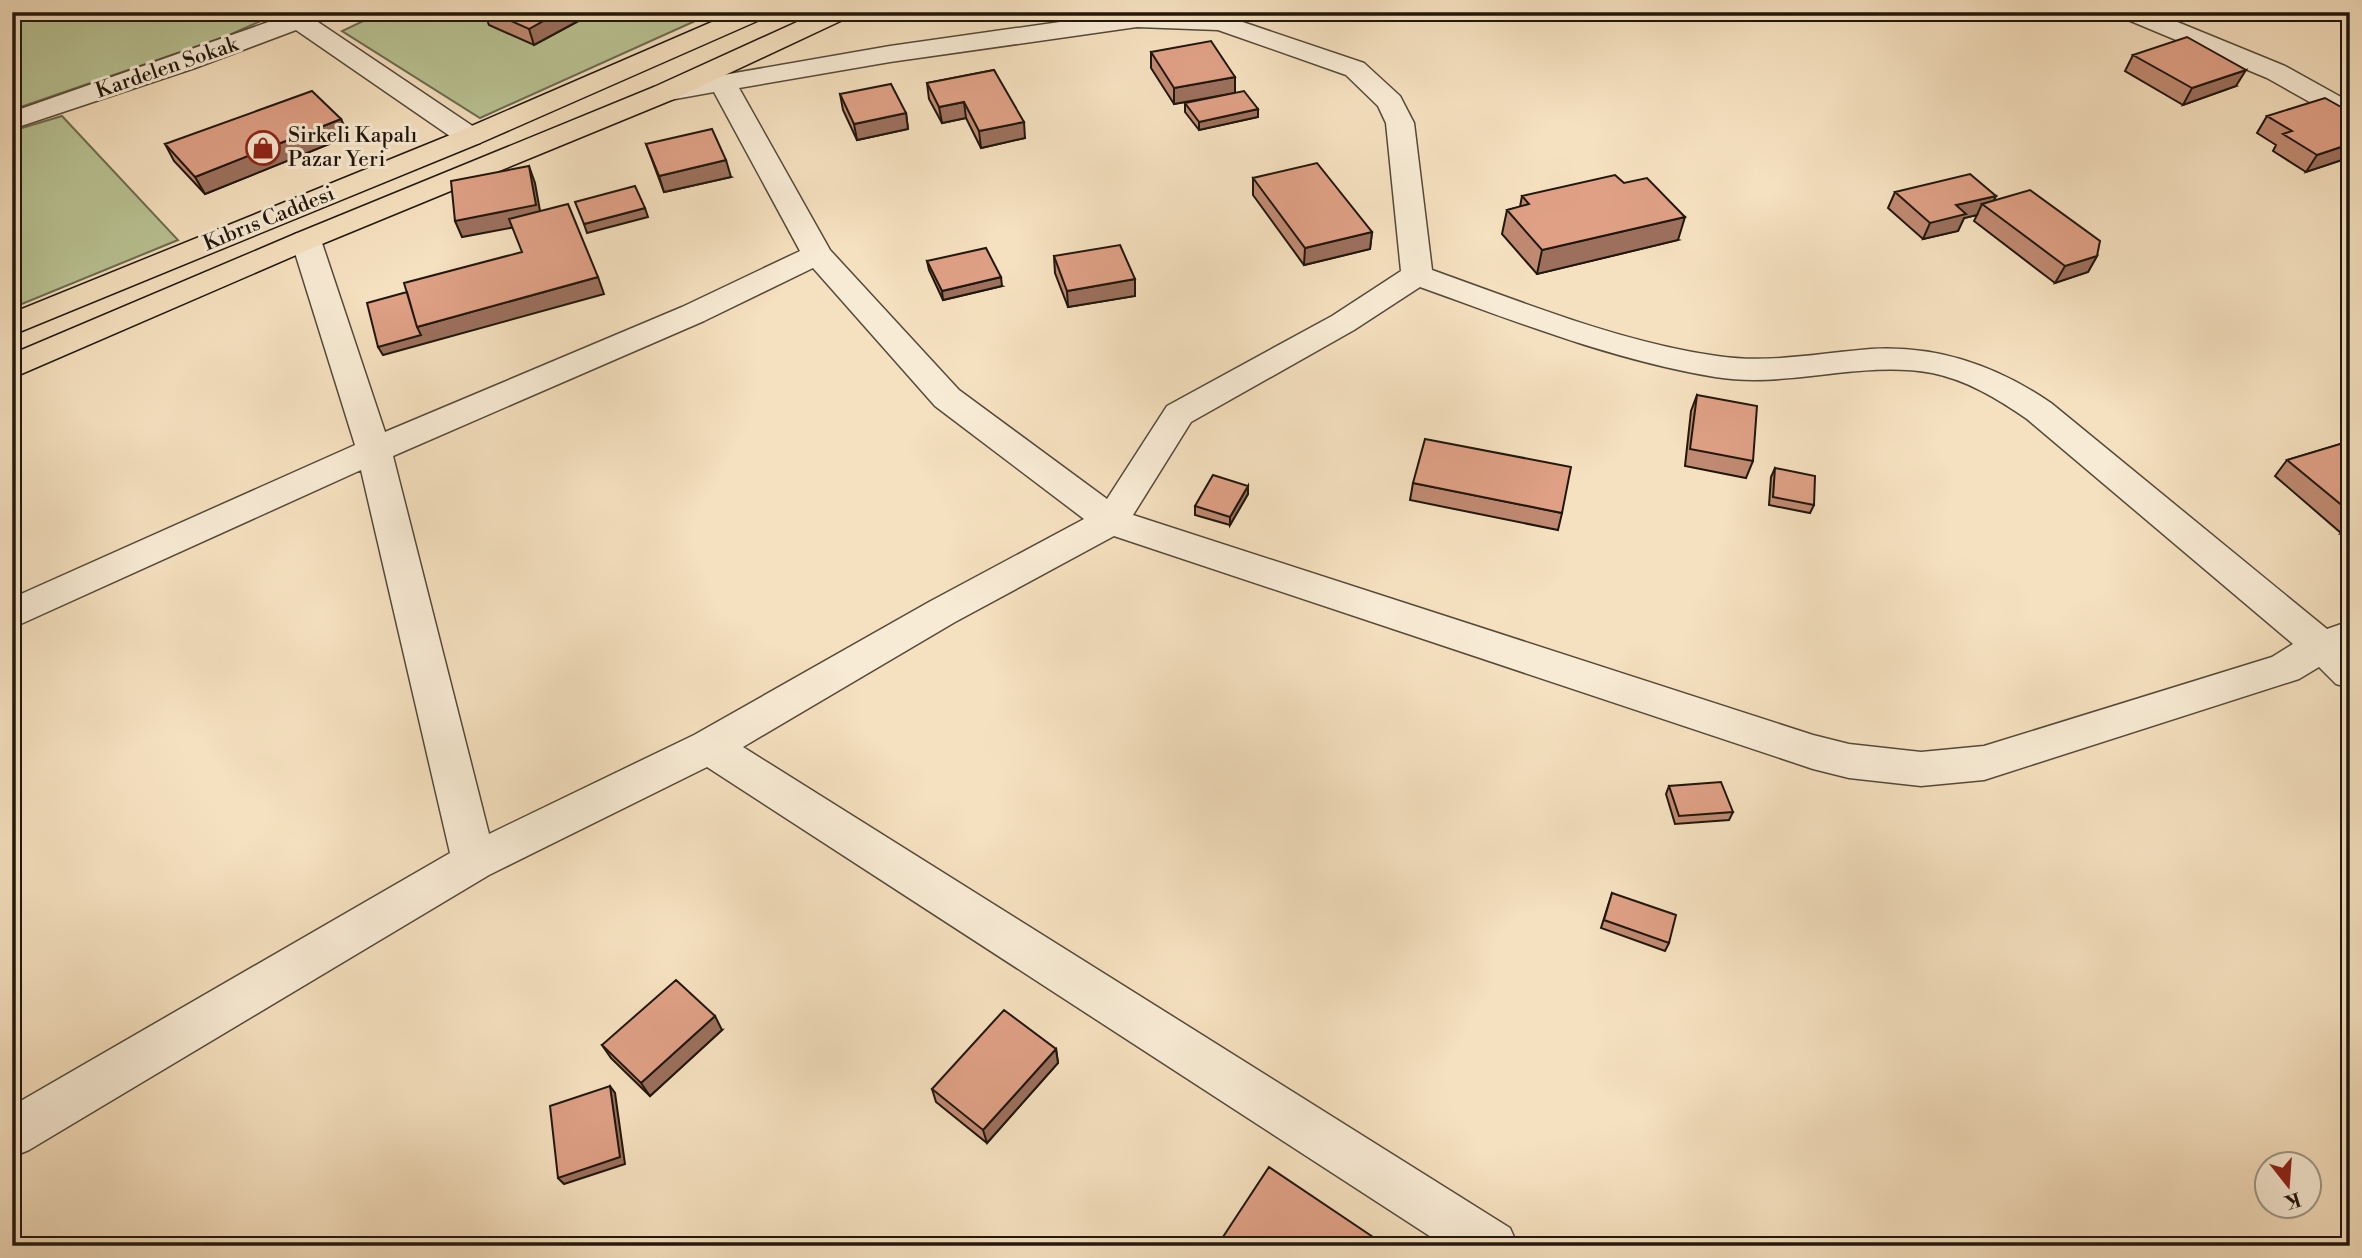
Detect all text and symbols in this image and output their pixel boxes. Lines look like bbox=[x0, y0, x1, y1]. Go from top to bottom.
street label: Kardelen Sokak bbox=[92, 31, 243, 105]
place label: Sirkeli Kapalı Pazar Yeri bbox=[288, 123, 417, 173]
shop icon: Sirkeli Kapalı Pazar Yeri bbox=[244, 129, 282, 167]
street label: Kıbrıs Caddesi bbox=[200, 181, 339, 257]
north arrow bbox=[2254, 1150, 2324, 1220]
text: K bbox=[2281, 1187, 2304, 1214]

